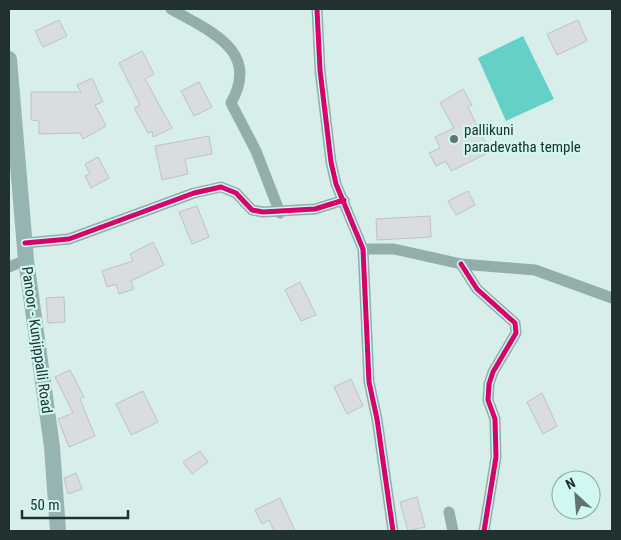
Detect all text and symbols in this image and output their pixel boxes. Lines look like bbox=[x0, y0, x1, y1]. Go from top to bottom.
place label: pallikuni paradevatha temple bbox=[464, 121, 581, 156]
marker: pallikuni paradevatha temple bbox=[448, 133, 460, 145]
street label: Panoor - Kunjippalli Road bbox=[18, 265, 56, 415]
north arrow bbox=[551, 470, 601, 520]
text: N bbox=[563, 474, 578, 492]
scale bar bbox=[22, 488, 129, 520]
text: 50 m bbox=[30, 496, 60, 514]

